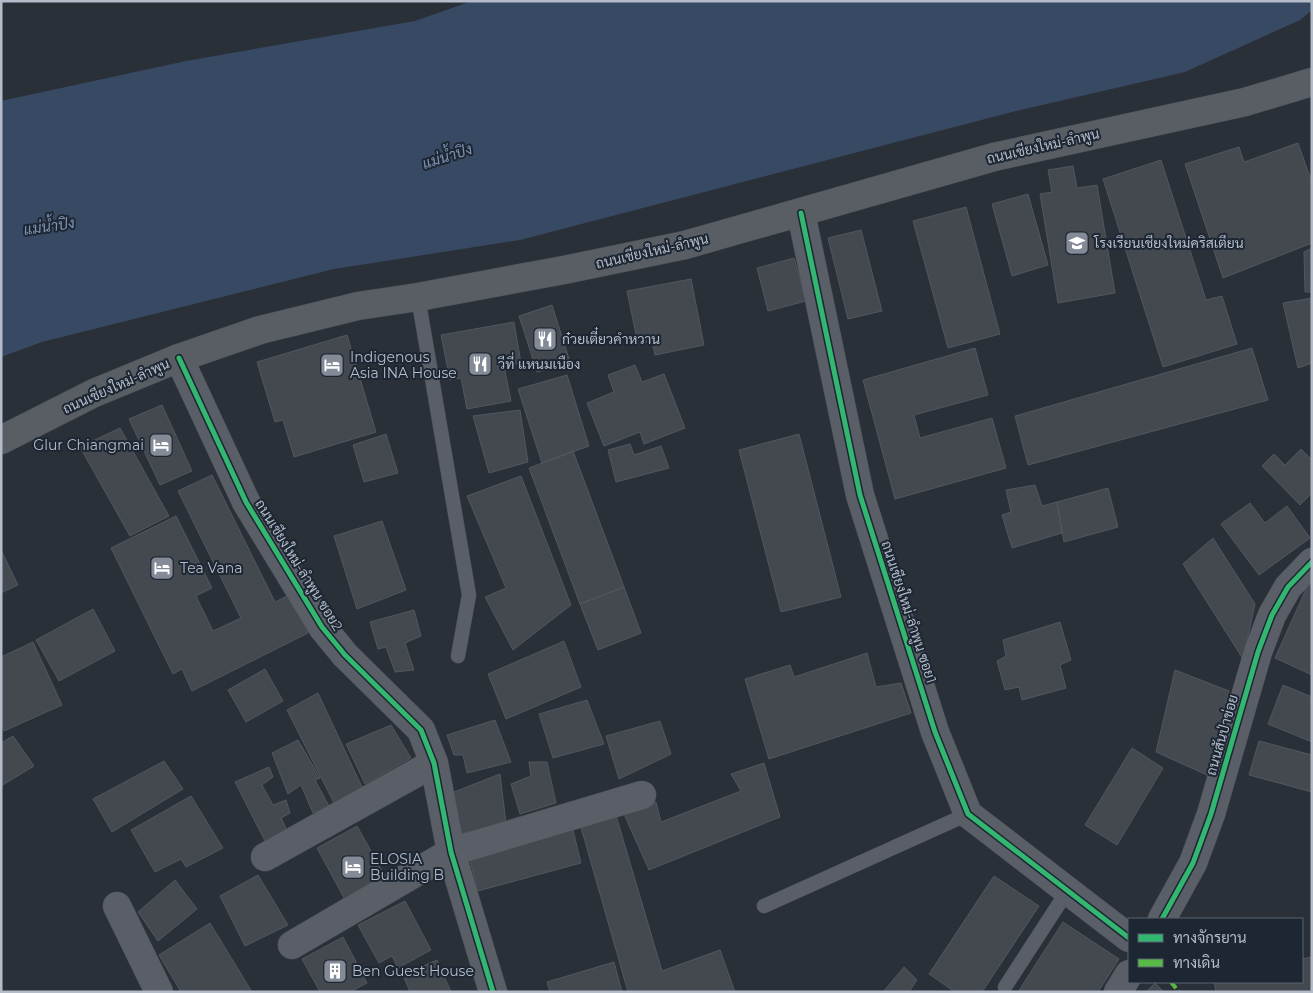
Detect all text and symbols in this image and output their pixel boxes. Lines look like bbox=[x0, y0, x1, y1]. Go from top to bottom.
street label: ถนนเชียงใหม่-ลำพูน bbox=[985, 124, 1101, 169]
water label: แม่น้ำปิง bbox=[419, 136, 475, 173]
water label: แม่น้ำปิง bbox=[22, 210, 76, 239]
street label: ถนนเชียงใหม่-ลำพูน bbox=[594, 229, 710, 274]
school or university icon: โรงเรียนเชียงใหม่คริสเตียน bbox=[1064, 230, 1090, 256]
place label: โรงเรียนเชียงใหม่คริสเตียน bbox=[1093, 234, 1244, 252]
restaurant icon: ก๋วยเตี๋ยวคำหวาน bbox=[532, 326, 558, 352]
place label: ก๋วยเตี๋ยวคำหวาน bbox=[562, 327, 660, 348]
place label: Indigenous Asia INA House bbox=[350, 348, 457, 382]
restaurant icon: วีที่ แหนมเนือง bbox=[467, 351, 493, 377]
hotel icon: Indigenous Asia INA House bbox=[319, 352, 345, 378]
place label: วีที่ แหนมเนือง bbox=[497, 352, 580, 373]
street label: ถนนเชียงใหม่-ลำพูน bbox=[60, 354, 173, 419]
hotel icon: Glur Chiangmai bbox=[148, 432, 174, 458]
place label: Glur Chiangmai bbox=[33, 436, 144, 454]
street label: ถนนเชียงใหม่-ลำพูน ซอย2 bbox=[250, 496, 347, 635]
street label: ถนนเชียงใหม่-ลำพูน ซอย1 bbox=[877, 538, 941, 686]
hotel icon: Tea Vana bbox=[149, 555, 175, 581]
place label: Tea Vana bbox=[180, 559, 242, 577]
street label: ถนนสันป่าข่อย bbox=[1202, 692, 1242, 778]
place label: ELOSIA Building B bbox=[370, 850, 444, 884]
hotel icon: ELOSIA Building B bbox=[340, 854, 366, 880]
legend bbox=[1128, 918, 1303, 983]
text: ทางจักรยาน bbox=[1173, 928, 1247, 947]
text: ทางเดิน bbox=[1173, 953, 1220, 972]
building icon: Ben Guest House bbox=[322, 958, 348, 984]
place label: Ben Guest House bbox=[352, 962, 474, 980]

